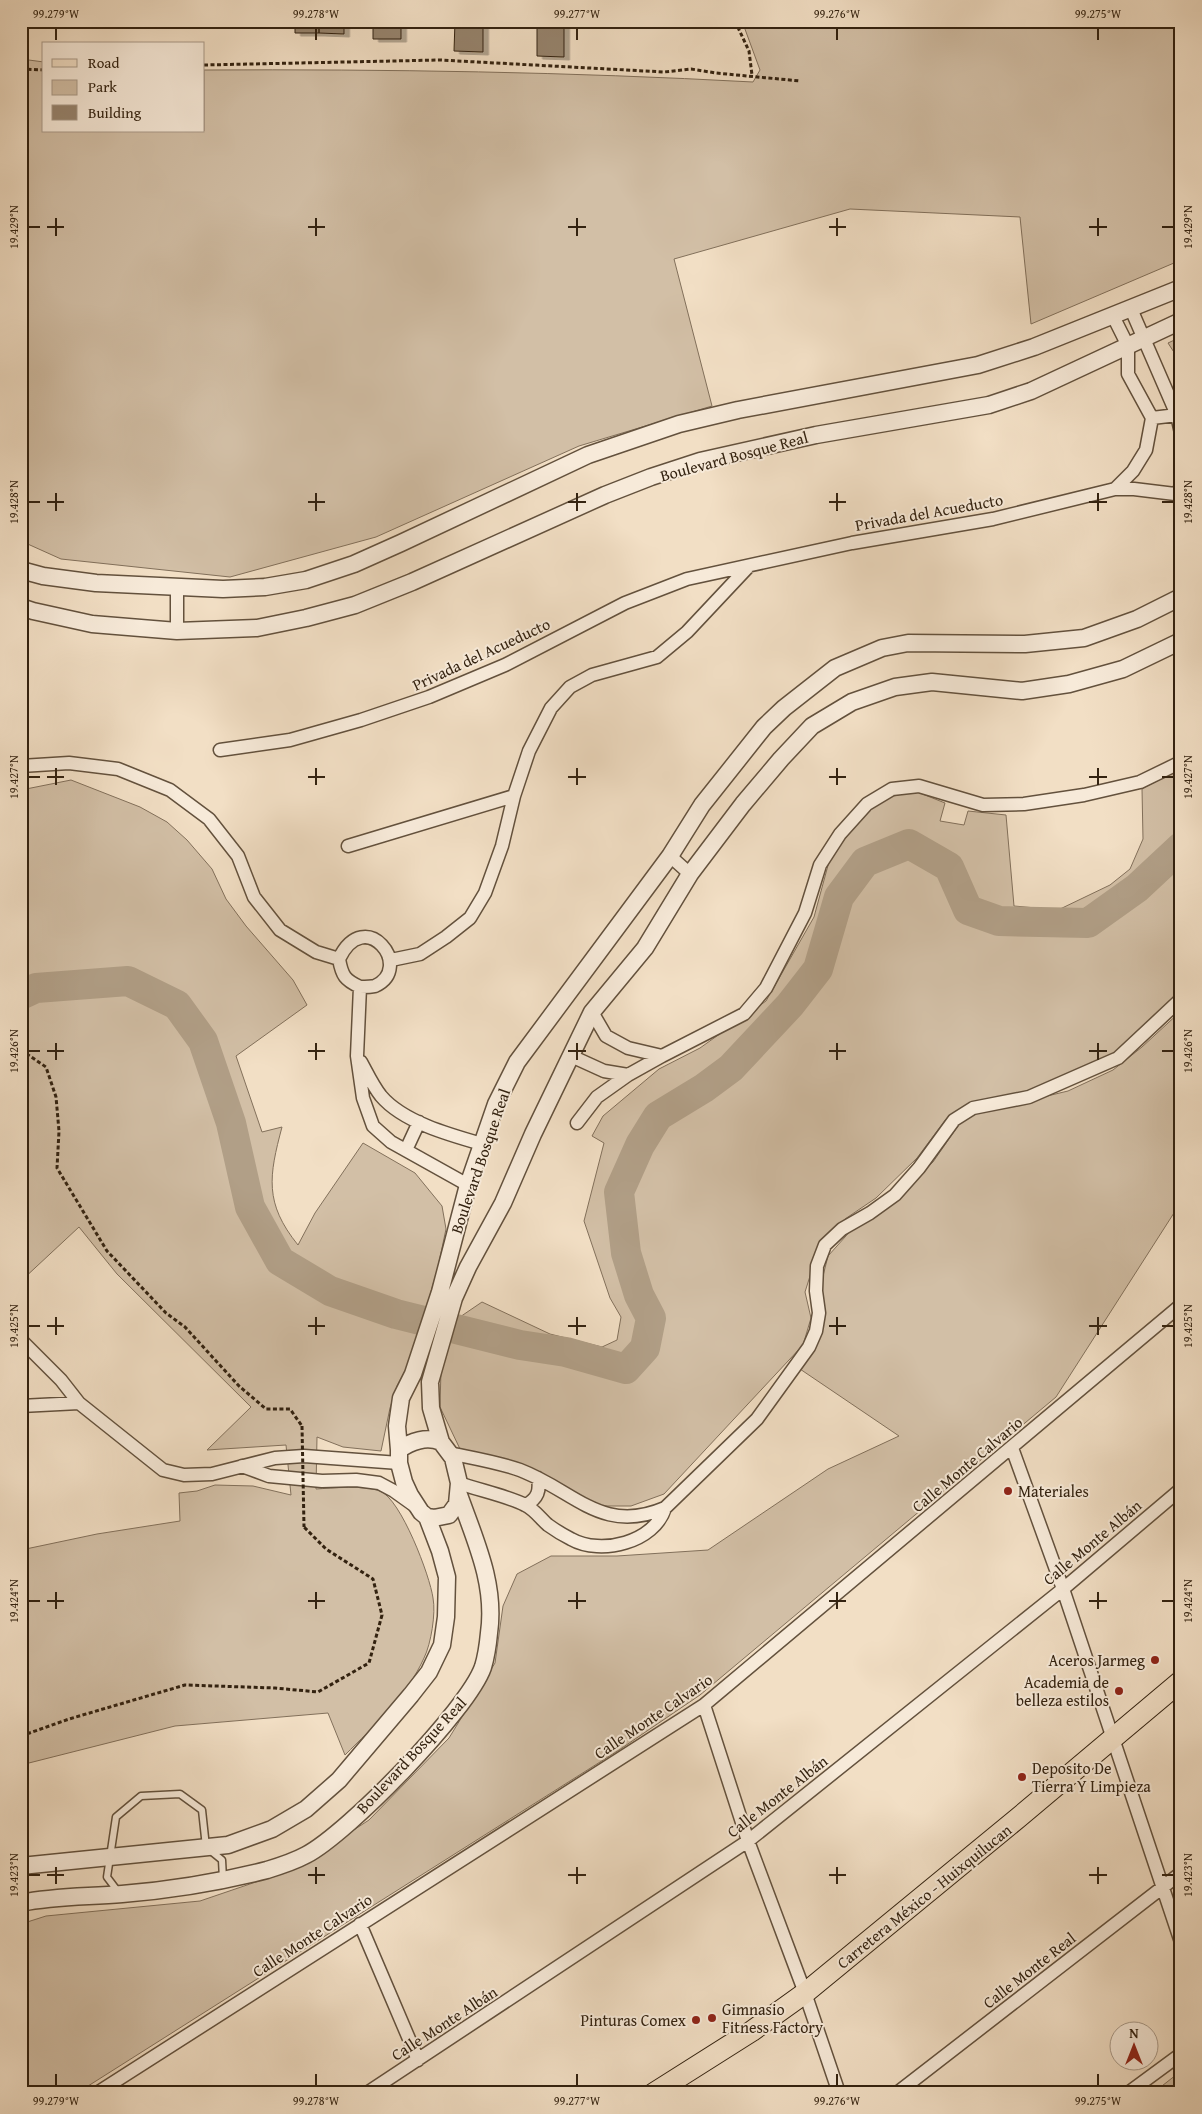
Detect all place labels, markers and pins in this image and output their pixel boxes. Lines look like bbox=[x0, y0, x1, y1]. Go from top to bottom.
place label: Materiales bbox=[1018, 1479, 1089, 1503]
marker: Materiales bbox=[1002, 1485, 1014, 1497]
place label: Aceros Jarmeg bbox=[1049, 1648, 1145, 1672]
marker: Aceros Jarmeg bbox=[1149, 1654, 1161, 1666]
place label: Academia de belleza estilos bbox=[1016, 1670, 1109, 1712]
marker: Academia de belleza estilos bbox=[1113, 1685, 1125, 1697]
place label: Deposito De Tierra Y Limpieza bbox=[1032, 1756, 1151, 1798]
marker: Deposito De Tierra Y Limpieza bbox=[1016, 1771, 1028, 1783]
place label: Gimnasio Fitness Factory bbox=[722, 1997, 823, 2039]
place label: Pinturas Comex bbox=[580, 2008, 687, 2032]
marker: Gimnasio Fitness Factory bbox=[706, 2012, 718, 2024]
marker: Pinturas Comex bbox=[690, 2014, 702, 2026]

